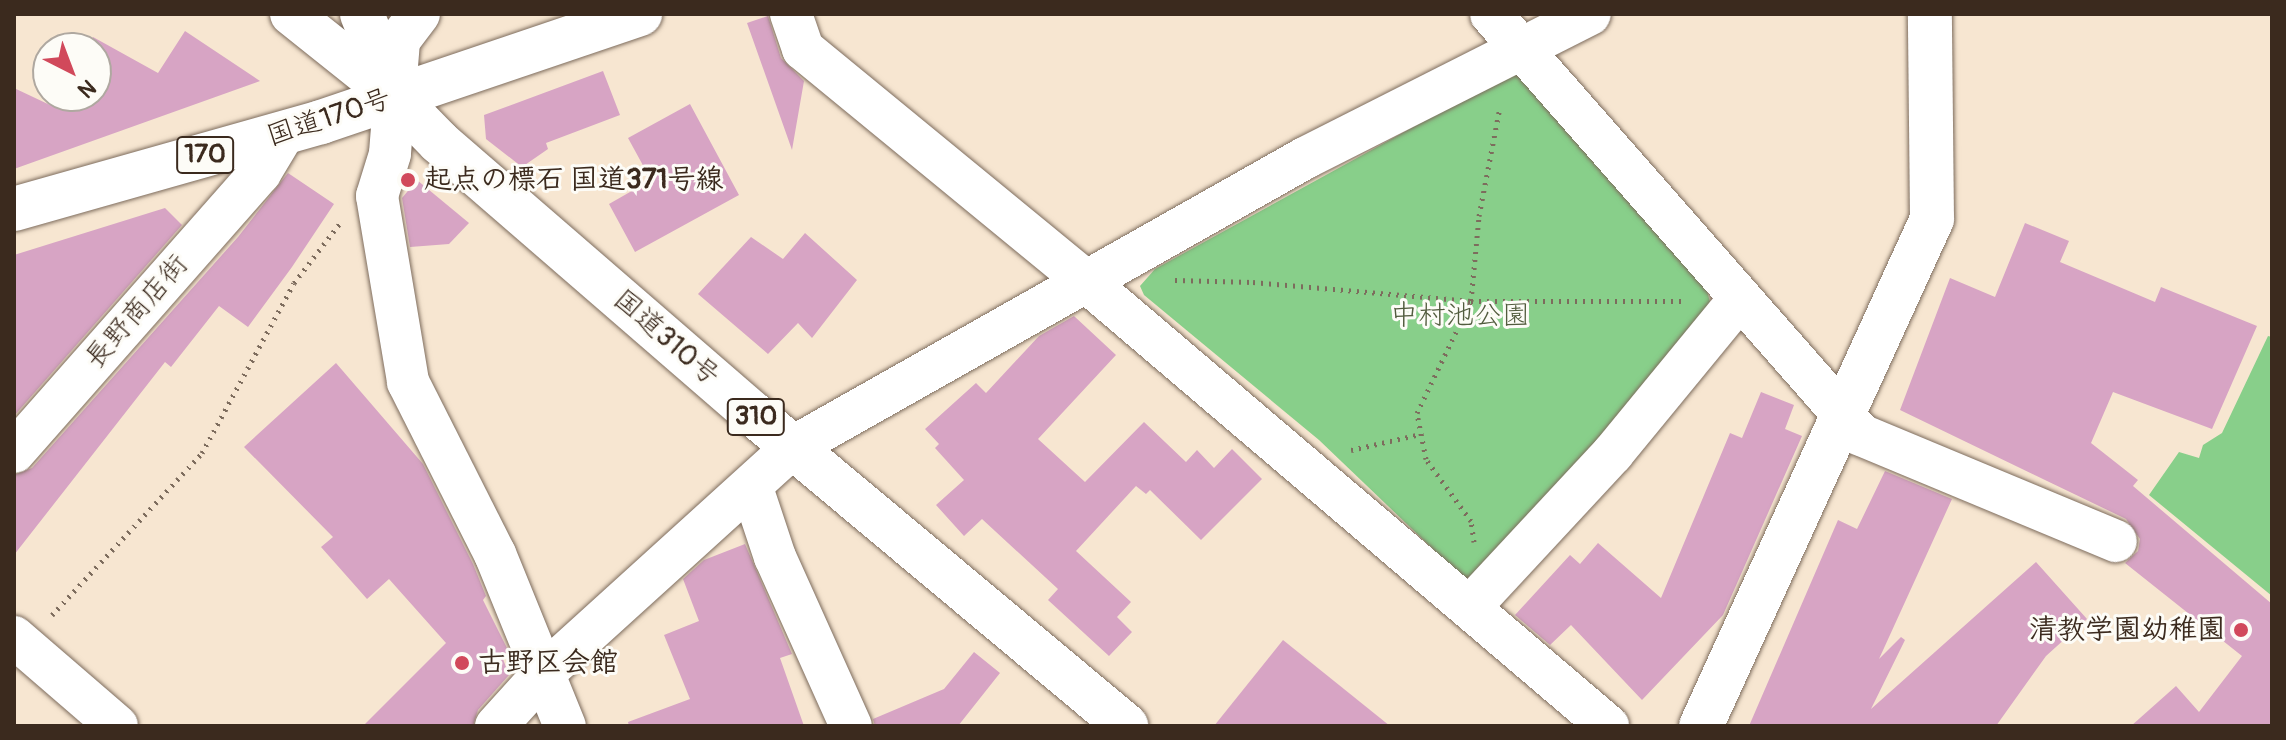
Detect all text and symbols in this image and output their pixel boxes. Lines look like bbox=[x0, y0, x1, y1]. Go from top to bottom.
north arrow bbox=[32, 32, 112, 112]
text: N bbox=[72, 73, 102, 104]
street label: 国道170号 bbox=[263, 82, 395, 154]
road number: 170 bbox=[175, 133, 235, 177]
place label: 起点の標石 国道371号線 bbox=[424, 163, 723, 197]
marker: 起点の標石 国道371号線 bbox=[399, 171, 417, 189]
street label: 長野商店街 bbox=[78, 248, 196, 376]
street label: 国道310号 bbox=[606, 283, 726, 393]
park label: 中村池公園 bbox=[1390, 299, 1530, 333]
road number: 310 bbox=[726, 395, 786, 439]
place label: 清教学園幼稚園 bbox=[2029, 613, 2225, 647]
marker: 清教学園幼稚園 bbox=[2232, 621, 2250, 639]
place label: 古野区会館 bbox=[478, 646, 618, 680]
marker: 古野区会館 bbox=[453, 654, 471, 672]

